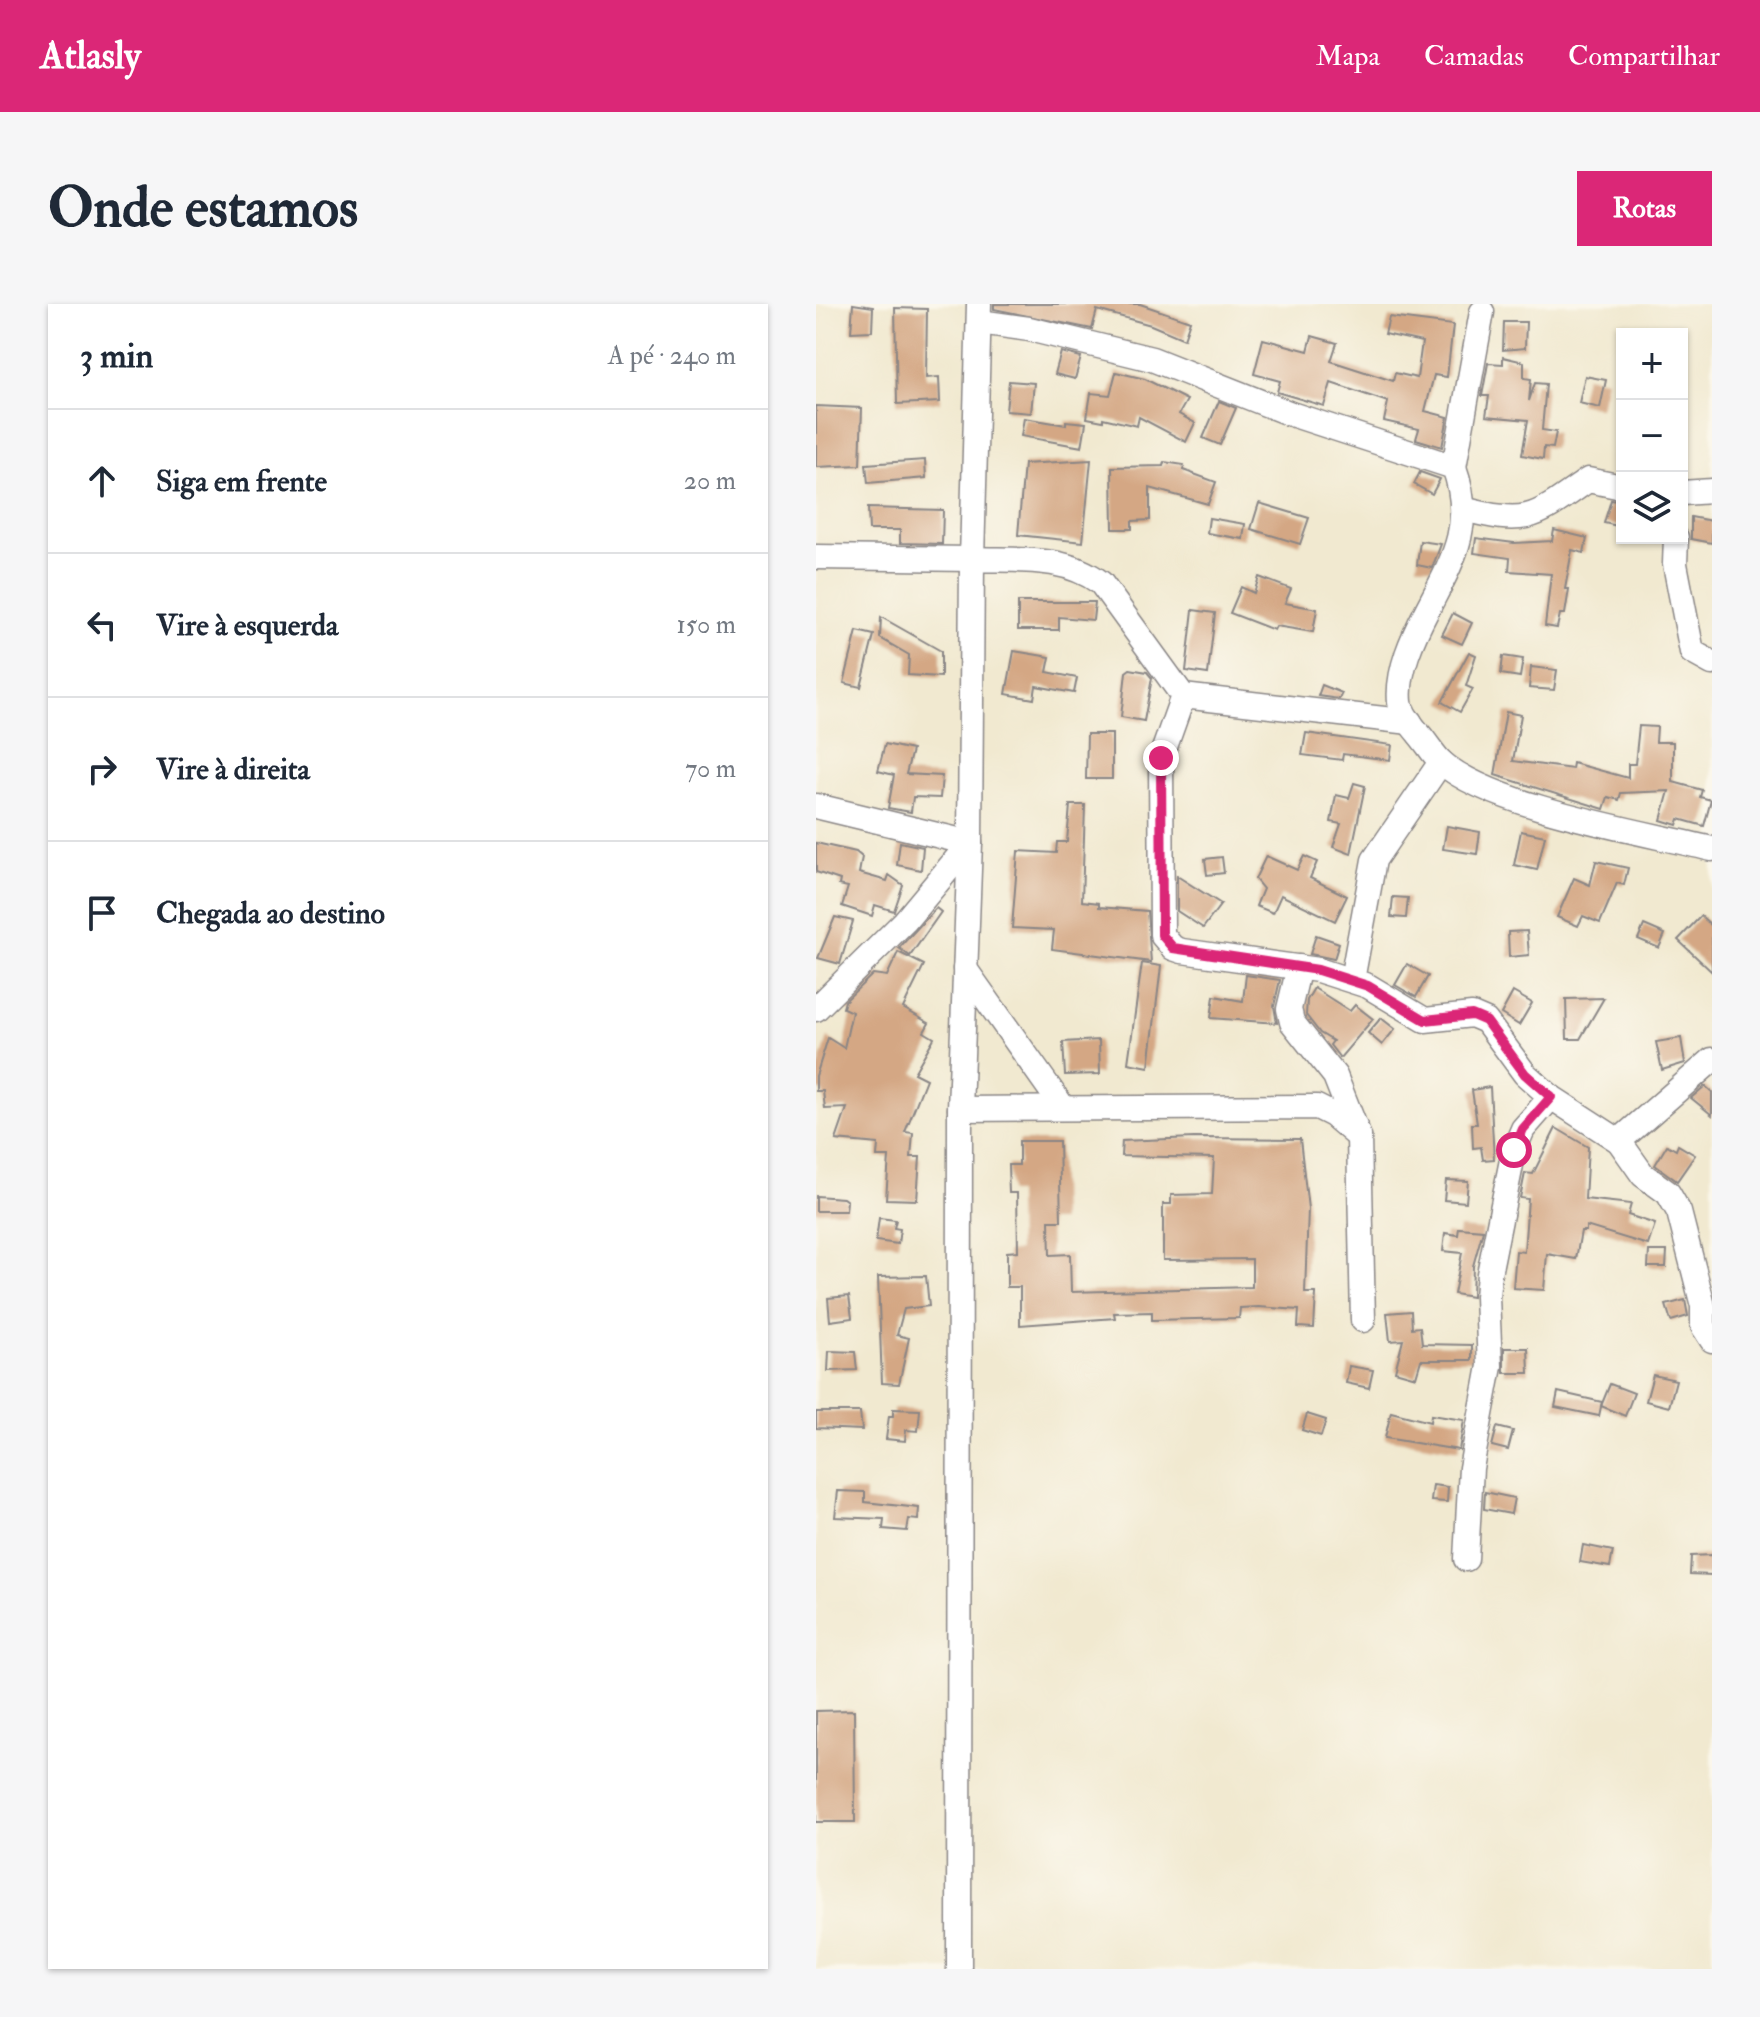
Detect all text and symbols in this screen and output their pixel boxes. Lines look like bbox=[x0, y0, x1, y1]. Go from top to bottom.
text: Atlasly bbox=[40, 32, 141, 80]
text: Mapa bbox=[1316, 39, 1380, 74]
text: Camadas bbox=[1424, 39, 1524, 74]
text: Compartilhar bbox=[1568, 39, 1720, 74]
button: Rotas bbox=[1577, 171, 1712, 246]
text: Onde estamos bbox=[48, 173, 358, 244]
map controls bbox=[1616, 328, 1688, 544]
button: + bbox=[1616, 328, 1688, 400]
text: 3 min bbox=[80, 335, 153, 378]
text: A pé · 240 m bbox=[608, 340, 736, 372]
button: − bbox=[1616, 400, 1688, 472]
icon: ahead bbox=[80, 459, 124, 503]
text: Siga em frente bbox=[156, 463, 327, 500]
text: 20 m bbox=[684, 465, 736, 497]
button: layers bbox=[1616, 472, 1688, 544]
icon: left bbox=[80, 603, 124, 647]
text: Vire à esquerda bbox=[156, 607, 338, 644]
text: 150 m bbox=[677, 609, 736, 641]
route end bbox=[1143, 740, 1179, 776]
icon: right bbox=[80, 747, 124, 791]
text: Vire à direita bbox=[156, 751, 310, 788]
text: 70 m bbox=[685, 753, 736, 785]
icon: arrive bbox=[80, 891, 124, 935]
text: Chegada ao destino bbox=[156, 895, 385, 932]
route start bbox=[1496, 1132, 1532, 1168]

